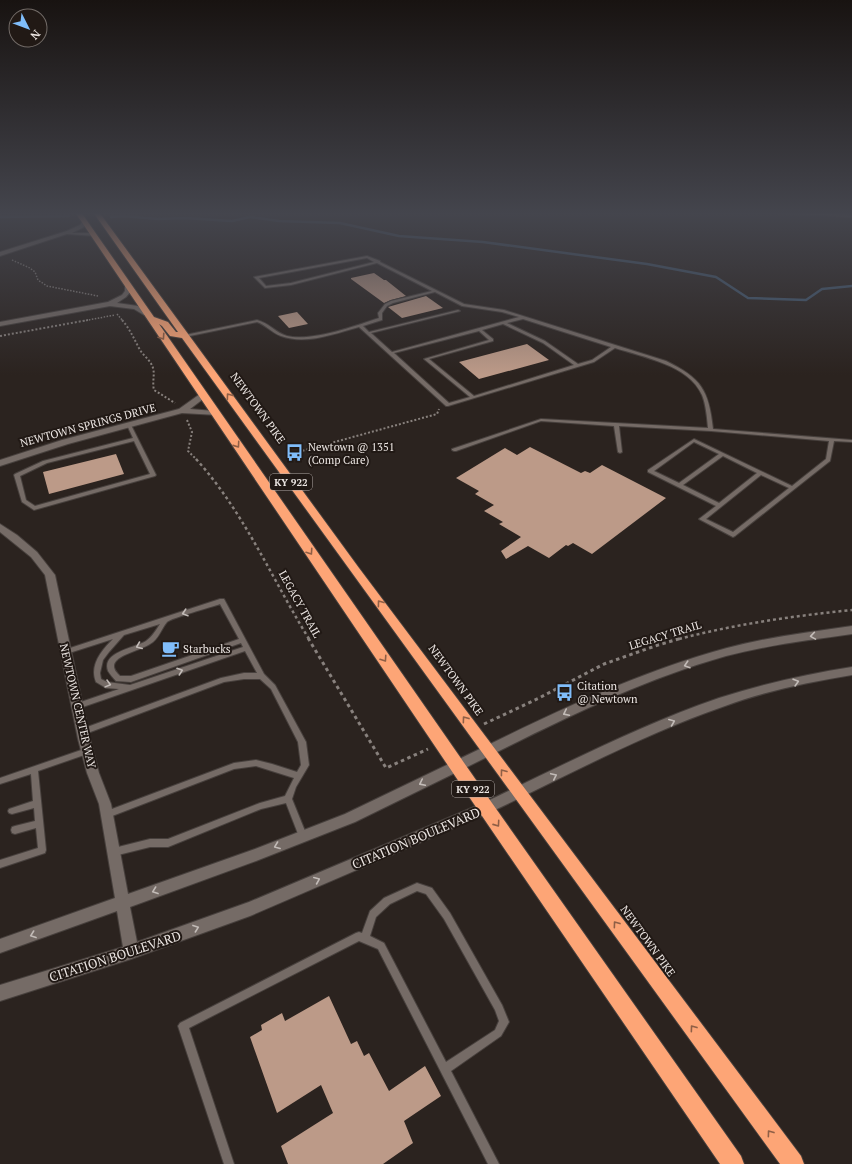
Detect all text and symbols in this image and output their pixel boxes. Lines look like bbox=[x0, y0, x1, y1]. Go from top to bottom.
north arrow bbox=[8, 8, 48, 48]
text: N bbox=[27, 27, 43, 43]
one-way arrow bbox=[158, 332, 165, 339]
street label: NEWTOWN PIKE bbox=[228, 370, 288, 446]
one-way arrow bbox=[227, 394, 234, 401]
street label: NEWTOWN SPRINGS DRIVE bbox=[18, 400, 158, 450]
place label: Newtown @ 1351 (Comp Care) bbox=[308, 440, 395, 467]
one-way arrow bbox=[232, 441, 240, 448]
bus stop icon: Newtown @ 1351 (Comp Care) bbox=[285, 443, 305, 463]
road number: KY 922 bbox=[270, 474, 312, 490]
one-way arrow bbox=[305, 548, 313, 555]
street label: LEGACY TRAIL bbox=[276, 568, 324, 640]
one-way arrow bbox=[377, 600, 385, 607]
one-way arrow bbox=[182, 608, 189, 617]
street label: LEGACY TRAIL bbox=[627, 617, 703, 653]
one-way arrow bbox=[810, 631, 817, 640]
cafe icon: Starbucks bbox=[160, 639, 180, 659]
one-way arrow bbox=[136, 641, 144, 649]
street label: NEWTOWN CENTER WAY bbox=[57, 642, 99, 771]
place label: Starbucks bbox=[183, 642, 231, 656]
street label: NEWTOWN PIKE bbox=[426, 642, 486, 718]
one-way arrow bbox=[379, 655, 386, 662]
one-way arrow bbox=[684, 660, 691, 669]
one-way arrow bbox=[176, 667, 183, 675]
one-way arrow bbox=[792, 678, 799, 687]
one-way arrow bbox=[105, 679, 112, 688]
place label: Citation @ Newtown bbox=[577, 679, 638, 706]
bus stop icon: Citation @ Newtown bbox=[554, 682, 574, 702]
one-way arrow bbox=[563, 708, 571, 716]
one-way arrow bbox=[462, 717, 469, 724]
one-way arrow bbox=[668, 719, 676, 727]
one-way arrow bbox=[501, 769, 508, 776]
one-way arrow bbox=[550, 773, 557, 781]
one-way arrow bbox=[419, 778, 426, 786]
road number: KY 922 bbox=[452, 781, 494, 797]
street label: CITATION BOULEVARD bbox=[349, 803, 483, 873]
one-way arrow bbox=[492, 820, 500, 827]
one-way arrow bbox=[274, 842, 281, 850]
one-way arrow bbox=[313, 877, 321, 885]
one-way arrow bbox=[152, 886, 159, 894]
street label: NEWTOWN PIKE bbox=[618, 903, 678, 979]
one-way arrow bbox=[613, 921, 620, 928]
one-way arrow bbox=[193, 925, 200, 933]
street label: CITATION BOULEVARD bbox=[47, 926, 183, 986]
one-way arrow bbox=[29, 930, 36, 938]
one-way arrow bbox=[690, 1025, 698, 1032]
one-way arrow bbox=[768, 1130, 775, 1137]

